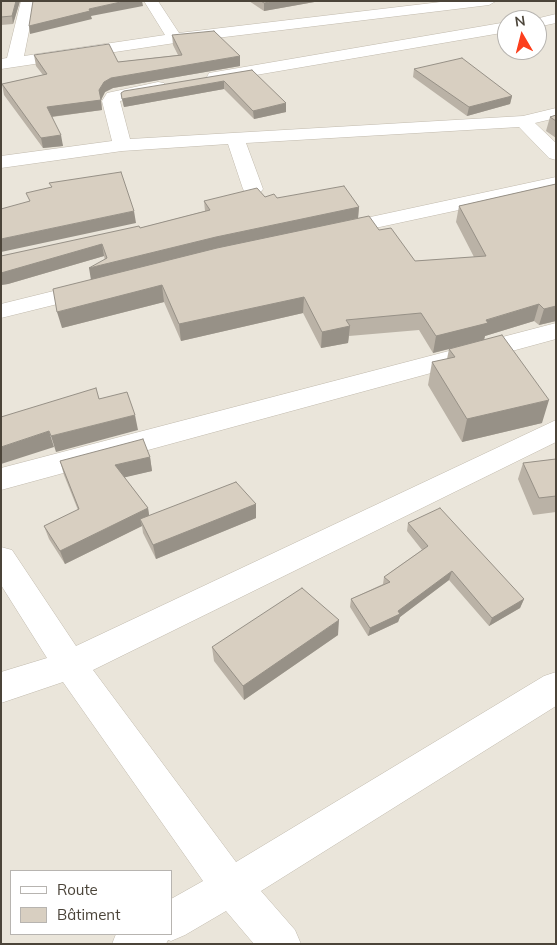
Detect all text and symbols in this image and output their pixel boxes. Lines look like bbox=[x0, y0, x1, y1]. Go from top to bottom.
north arrow bbox=[497, 10, 547, 60]
text: N bbox=[514, 11, 527, 31]
legend bbox=[10, 870, 172, 935]
text: Route bbox=[57, 880, 98, 899]
text: Bâtiment bbox=[57, 905, 120, 924]

